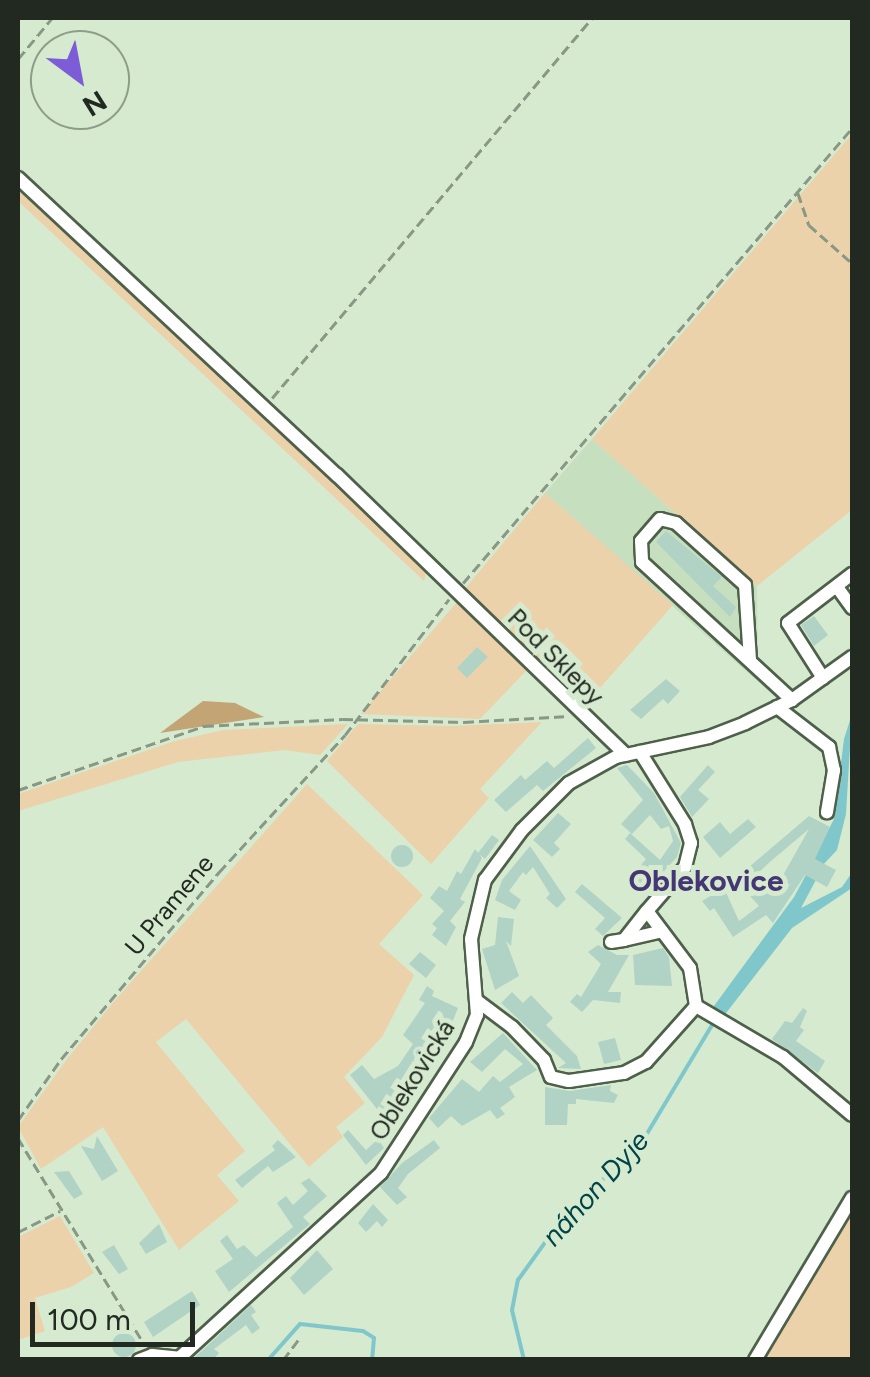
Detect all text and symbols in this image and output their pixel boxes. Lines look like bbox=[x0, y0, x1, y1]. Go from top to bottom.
north arrow bbox=[30, 30, 130, 130]
text: N bbox=[77, 84, 113, 124]
street label: Pod Sklepy bbox=[502, 603, 610, 711]
street label: U Pramene bbox=[118, 849, 220, 961]
district label: Oblekovice bbox=[628, 863, 784, 899]
street label: Oblekovická bbox=[363, 1014, 461, 1146]
water label: náhon Dyje bbox=[535, 1124, 655, 1252]
scale bar bbox=[35, 1282, 200, 1344]
text: 100 m bbox=[47, 1301, 131, 1338]

